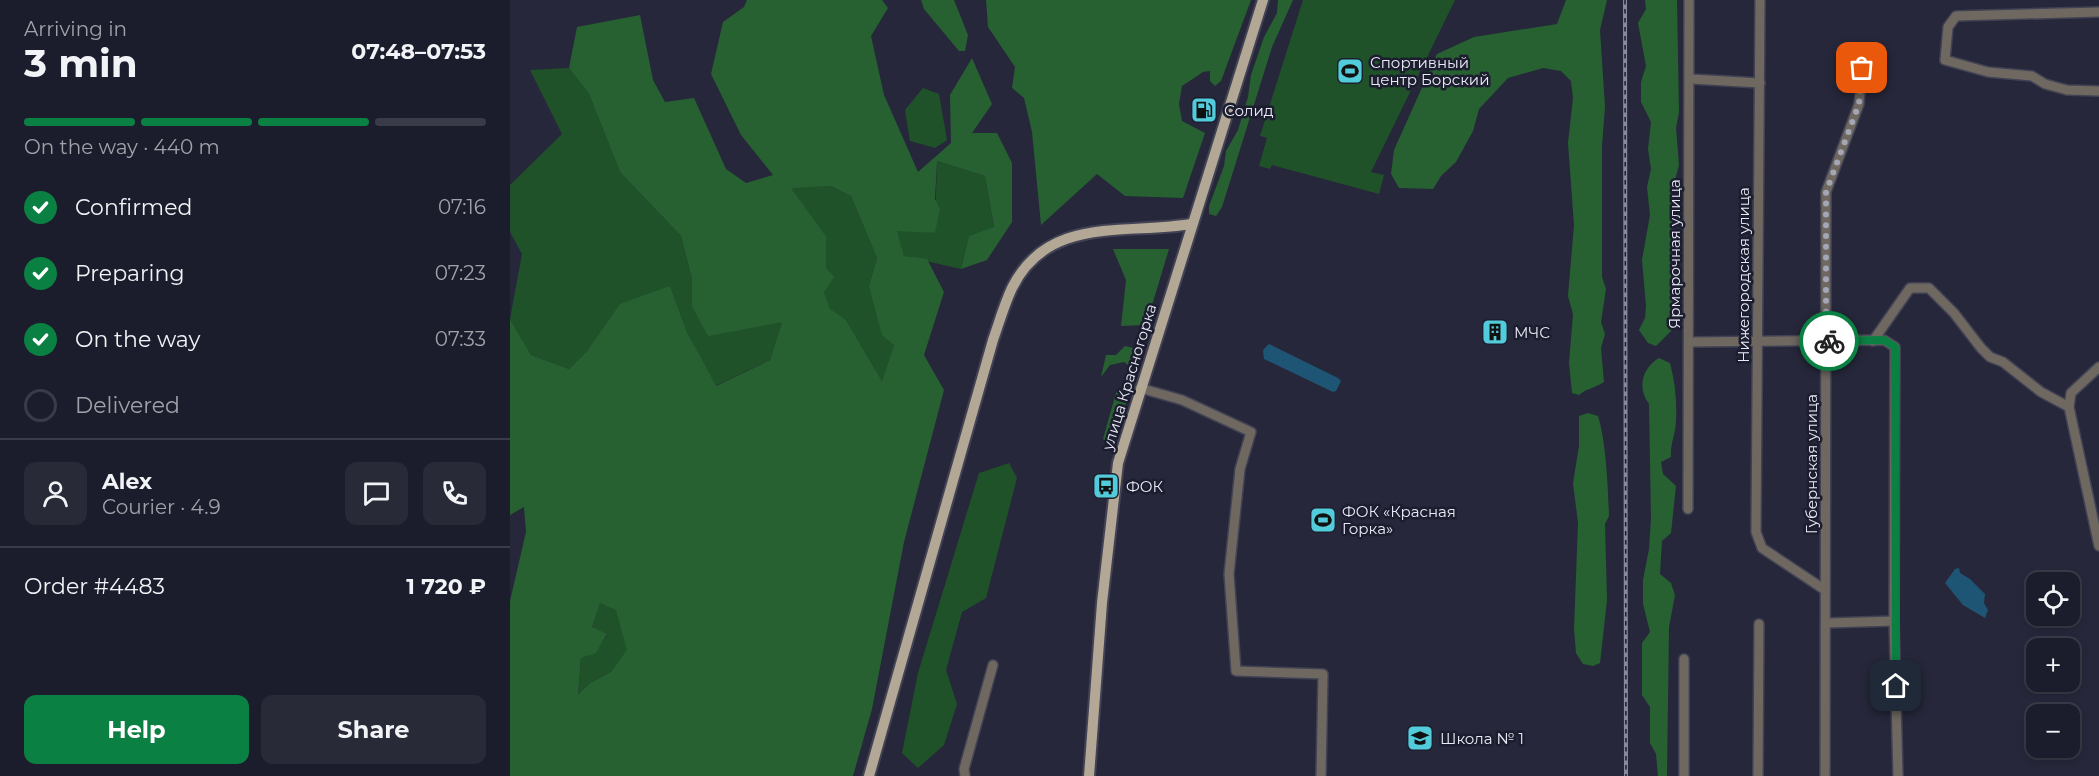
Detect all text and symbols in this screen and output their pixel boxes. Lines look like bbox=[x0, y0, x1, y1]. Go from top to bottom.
text: Arriving in bbox=[24, 17, 127, 41]
text: 07:48–07:53 bbox=[351, 38, 486, 65]
text: 3 min bbox=[24, 39, 138, 87]
pin bbox=[1836, 42, 1887, 93]
icon: bag bbox=[1845, 51, 1878, 84]
place label: Спортивный центр Борский bbox=[1370, 53, 1490, 89]
sports icon: Спортивный центр Борский bbox=[1335, 56, 1365, 86]
fuel station icon: Солид bbox=[1189, 95, 1219, 125]
place label: Солид bbox=[1224, 101, 1274, 120]
text: On the way · 440 m bbox=[24, 135, 220, 159]
street label: Ярмарочная улица bbox=[1665, 179, 1684, 329]
street label: Нижегородская улица bbox=[1734, 187, 1753, 363]
icon: check bbox=[24, 191, 57, 224]
text: Confirmed bbox=[75, 194, 192, 221]
text: 07:16 bbox=[438, 195, 486, 219]
icon: check bbox=[24, 257, 57, 290]
text: Preparing bbox=[75, 260, 184, 287]
text: 07:23 bbox=[435, 261, 486, 285]
street label: улица Красногорка bbox=[1097, 301, 1160, 453]
courier bbox=[1799, 311, 1859, 371]
building icon: МЧС bbox=[1480, 317, 1510, 347]
icon: check bbox=[24, 323, 57, 356]
place label: МЧС bbox=[1514, 323, 1550, 342]
icon: bike bbox=[1813, 325, 1846, 358]
text: On the way bbox=[75, 326, 200, 353]
text: 07:33 bbox=[435, 327, 486, 351]
text: Delivered bbox=[75, 392, 180, 419]
street label: Губернская улица bbox=[1802, 394, 1821, 534]
button: person bbox=[24, 462, 87, 525]
button: chat bbox=[345, 462, 408, 525]
button: phone bbox=[423, 462, 486, 525]
text: Alex bbox=[102, 468, 152, 495]
bus stop icon: ФОК bbox=[1091, 471, 1121, 501]
place label: ФОК bbox=[1126, 477, 1164, 496]
text: Courier · 4.9 bbox=[102, 495, 221, 519]
place label: ФОК «Красная Горка» bbox=[1342, 502, 1456, 538]
sports icon: ФОК «Красная Горка» bbox=[1308, 505, 1338, 535]
map controls bbox=[2026, 572, 2080, 758]
button: locate bbox=[2026, 572, 2080, 626]
text: Order #4483 bbox=[24, 573, 165, 600]
text: 1 720 ₽ bbox=[406, 573, 486, 600]
button: + bbox=[2026, 638, 2080, 692]
pin bbox=[1870, 660, 1921, 711]
icon: home bbox=[1879, 669, 1912, 702]
button: Help bbox=[24, 695, 249, 764]
button: Share bbox=[261, 695, 486, 764]
button: − bbox=[2026, 704, 2080, 758]
school or university icon: Школа № 1 bbox=[1405, 723, 1435, 753]
place label: Школа № 1 bbox=[1440, 729, 1524, 748]

